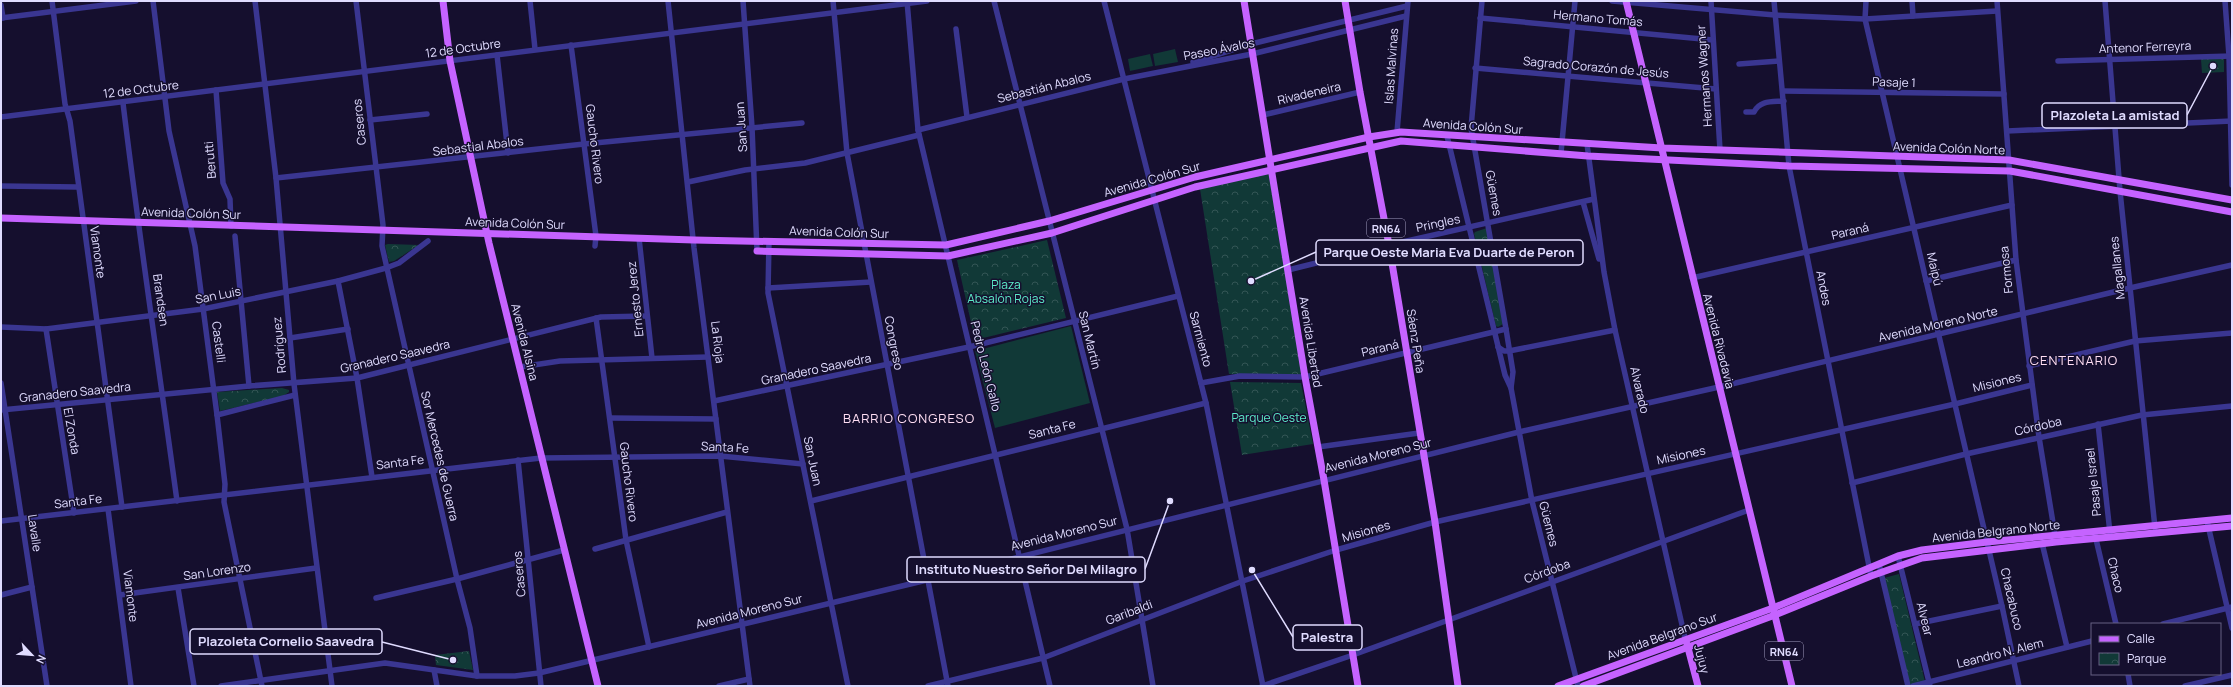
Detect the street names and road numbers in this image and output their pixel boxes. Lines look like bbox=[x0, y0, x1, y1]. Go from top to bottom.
street label: Hermano Tomás bbox=[1553, 6, 1643, 30]
street label: Hermanos Wagner bbox=[1692, 24, 1716, 128]
street label: Islas Malvinas bbox=[1380, 28, 1402, 104]
street label: 12 de Octubre bbox=[424, 34, 502, 62]
street label: Paseo Ávalos bbox=[1182, 34, 1256, 64]
street label: Antenor Ferreyra bbox=[2099, 37, 2191, 57]
street label: Sagrado Corazón de Jesús bbox=[1522, 52, 1670, 82]
street label: Sebastián Abalos bbox=[995, 67, 1093, 107]
street label: Pasaje 1 bbox=[1872, 73, 1916, 91]
street label: 12 de Octubre bbox=[102, 76, 180, 102]
street label: Rivadeneira bbox=[1276, 77, 1342, 109]
street label: Caseros bbox=[348, 98, 370, 146]
street label: San Juan bbox=[731, 101, 751, 153]
street label: Gaucho Rivero bbox=[582, 103, 608, 185]
street label: Avenida Colón Sur bbox=[1423, 114, 1524, 138]
street label: Sebastial Abalos bbox=[432, 132, 524, 160]
street label: Avenida Colón Norte bbox=[1893, 138, 2005, 158]
street label: Berutti bbox=[200, 141, 220, 179]
street label: Avenida Colón Sur bbox=[1102, 157, 1203, 201]
street label: Güemes bbox=[1482, 169, 1506, 217]
street label: Avenida Colón Sur bbox=[141, 203, 242, 223]
street label: Pringles bbox=[1414, 210, 1462, 236]
street label: Avenida Colón Sur bbox=[465, 213, 566, 233]
street label: Paraná bbox=[1829, 218, 1871, 244]
road number: RN64 bbox=[1367, 219, 1405, 237]
street label: Avenida Colón Sur bbox=[789, 222, 890, 242]
street label: Viamonte bbox=[86, 225, 110, 279]
street label: Magallanes bbox=[2105, 236, 2129, 300]
street label: Formosa bbox=[1995, 246, 2017, 294]
street label: Maipú bbox=[1923, 251, 1947, 287]
street label: Ernesto Jerez bbox=[623, 260, 647, 338]
street label: Andes bbox=[1812, 269, 1836, 307]
street label: Brandsen bbox=[149, 273, 173, 327]
street label: San Luis bbox=[194, 282, 242, 308]
street label: Avenida Rivadavia bbox=[1699, 291, 1739, 391]
street label: Avenida Libertad bbox=[1295, 295, 1327, 389]
street label: Avenida Alsina bbox=[507, 302, 543, 382]
street label: Avenida Moreno Norte bbox=[1877, 302, 1999, 346]
street label: Sáenz Peña bbox=[1403, 308, 1429, 374]
street label: San Martín bbox=[1075, 309, 1105, 371]
street label: Sarmiento bbox=[1185, 309, 1217, 369]
street label: Congreso bbox=[880, 315, 908, 371]
street label: Rodríguez bbox=[268, 316, 290, 374]
street label: Pedro León Gallo bbox=[967, 319, 1005, 413]
street label: Castelli bbox=[208, 320, 230, 364]
street label: La Rioja bbox=[707, 320, 729, 364]
street label: Granadero Saavedra bbox=[338, 335, 452, 377]
street label: Paraná bbox=[1359, 335, 1401, 361]
street label: Granadero Saavedra bbox=[759, 349, 873, 389]
street label: Alvarado bbox=[1626, 365, 1654, 415]
street label: Misiones bbox=[1971, 368, 2023, 396]
street label: Granadero Saavedra bbox=[18, 378, 132, 406]
street label: Sor Mercedes de Guerra bbox=[417, 389, 463, 523]
street label: El Zonda bbox=[60, 406, 84, 456]
street label: Córdoba bbox=[2013, 412, 2063, 440]
street label: Santa Fe bbox=[1027, 415, 1077, 443]
street label: Avenida Moreno Sur bbox=[1323, 433, 1434, 477]
street label: San Juan bbox=[799, 435, 827, 487]
street label: Santa Fe bbox=[701, 437, 749, 457]
street label: Gaucho Rivero bbox=[616, 441, 642, 523]
street label: Misiones bbox=[1655, 442, 1707, 468]
street label: Pasaje Israel bbox=[2081, 447, 2105, 517]
street label: Santa Fe bbox=[375, 451, 425, 473]
street label: Santa Fe bbox=[53, 490, 103, 512]
street label: Güemes bbox=[1535, 500, 1563, 548]
street label: Avenida Moreno Sur bbox=[1009, 511, 1120, 555]
street label: Lavalle bbox=[24, 513, 46, 553]
street label: Misiones bbox=[1340, 516, 1392, 546]
street label: Avenida Belgrano Norte bbox=[1931, 516, 2061, 546]
street label: Caseros bbox=[509, 550, 529, 598]
street label: Córdoba bbox=[1522, 555, 1572, 587]
street label: Chaco bbox=[2104, 556, 2128, 594]
street label: San Lorenzo bbox=[182, 558, 252, 584]
street label: Chacabuco bbox=[1997, 566, 2027, 632]
street label: Viamonte bbox=[119, 569, 143, 623]
street label: Avenida Moreno Sur bbox=[694, 589, 805, 633]
street label: Garibaldi bbox=[1103, 595, 1155, 629]
street label: Alvear bbox=[1913, 600, 1938, 638]
street label: Avenida Belgrano Sur bbox=[1604, 608, 1720, 664]
street label: Leandro N. Alem bbox=[1955, 634, 2045, 672]
road number: RN64 bbox=[1765, 642, 1803, 660]
street label: Jujuy bbox=[1690, 643, 1714, 676]

